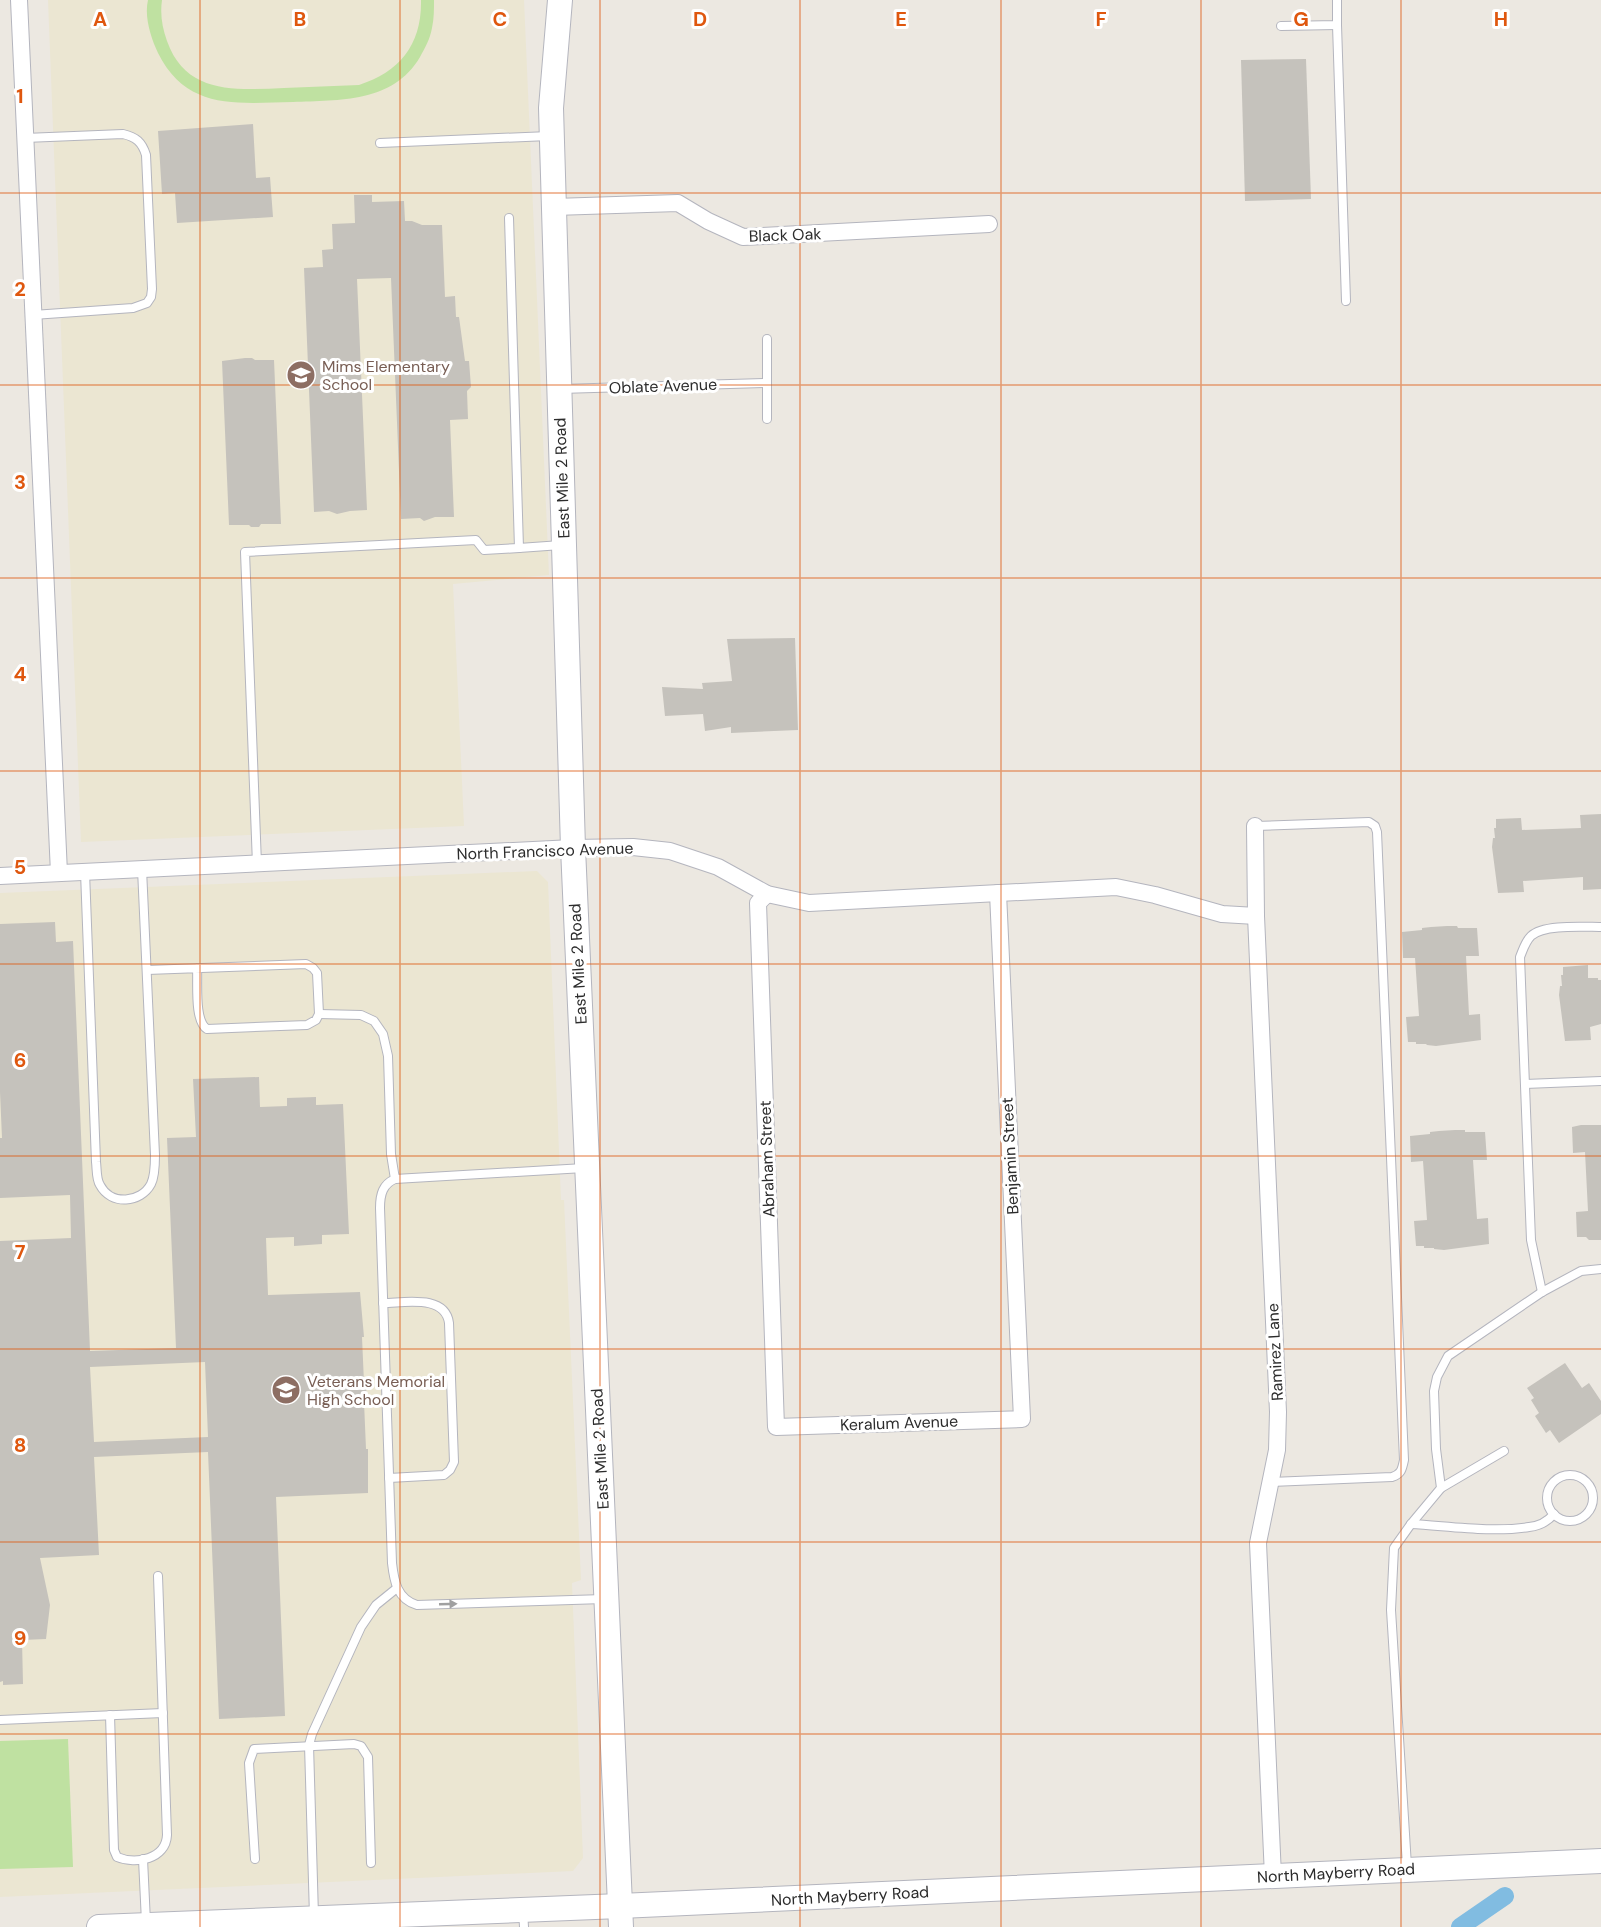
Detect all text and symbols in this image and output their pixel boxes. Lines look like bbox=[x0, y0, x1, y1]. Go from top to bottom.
text: A bbox=[93, 6, 107, 32]
text: B bbox=[294, 6, 306, 32]
text: C bbox=[493, 6, 507, 32]
text: D bbox=[693, 6, 707, 32]
text: E bbox=[895, 6, 907, 32]
text: F bbox=[1095, 6, 1107, 32]
text: G bbox=[1293, 6, 1309, 32]
text: H bbox=[1494, 6, 1508, 32]
text: 1 bbox=[16, 83, 24, 109]
street label: Black Oak bbox=[748, 223, 822, 247]
text: 2 bbox=[14, 276, 26, 302]
place label: Mims Elementary School bbox=[322, 356, 450, 395]
school or university icon: Mims Elementary School bbox=[285, 359, 317, 391]
street label: Oblate Avenue bbox=[609, 374, 717, 398]
street label: East Mile 2 Road bbox=[549, 417, 575, 539]
text: 3 bbox=[14, 469, 26, 495]
text: 4 bbox=[14, 661, 27, 687]
street label: North Francisco Avenue bbox=[456, 837, 634, 865]
text: 5 bbox=[14, 854, 26, 880]
street label: East Mile 2 Road bbox=[564, 903, 592, 1025]
text: 6 bbox=[14, 1047, 26, 1073]
street label: Benjamin Street bbox=[996, 1097, 1024, 1215]
street label: Abraham Street bbox=[754, 1100, 780, 1218]
text: 7 bbox=[15, 1239, 26, 1265]
street label: Ramirez Lane bbox=[1262, 1303, 1288, 1401]
place label: Veterans Memorial High School bbox=[307, 1371, 445, 1410]
school or university icon: Veterans Memorial High School bbox=[270, 1374, 302, 1406]
street label: East Mile 2 Road bbox=[586, 1388, 614, 1510]
street label: Keralum Avenue bbox=[840, 1410, 958, 1436]
text: 8 bbox=[14, 1432, 26, 1458]
one-way arrow bbox=[438, 1599, 457, 1609]
text: 9 bbox=[14, 1625, 26, 1651]
street label: North Mayberry Road bbox=[1256, 1858, 1416, 1888]
street label: North Mayberry Road bbox=[770, 1881, 930, 1911]

